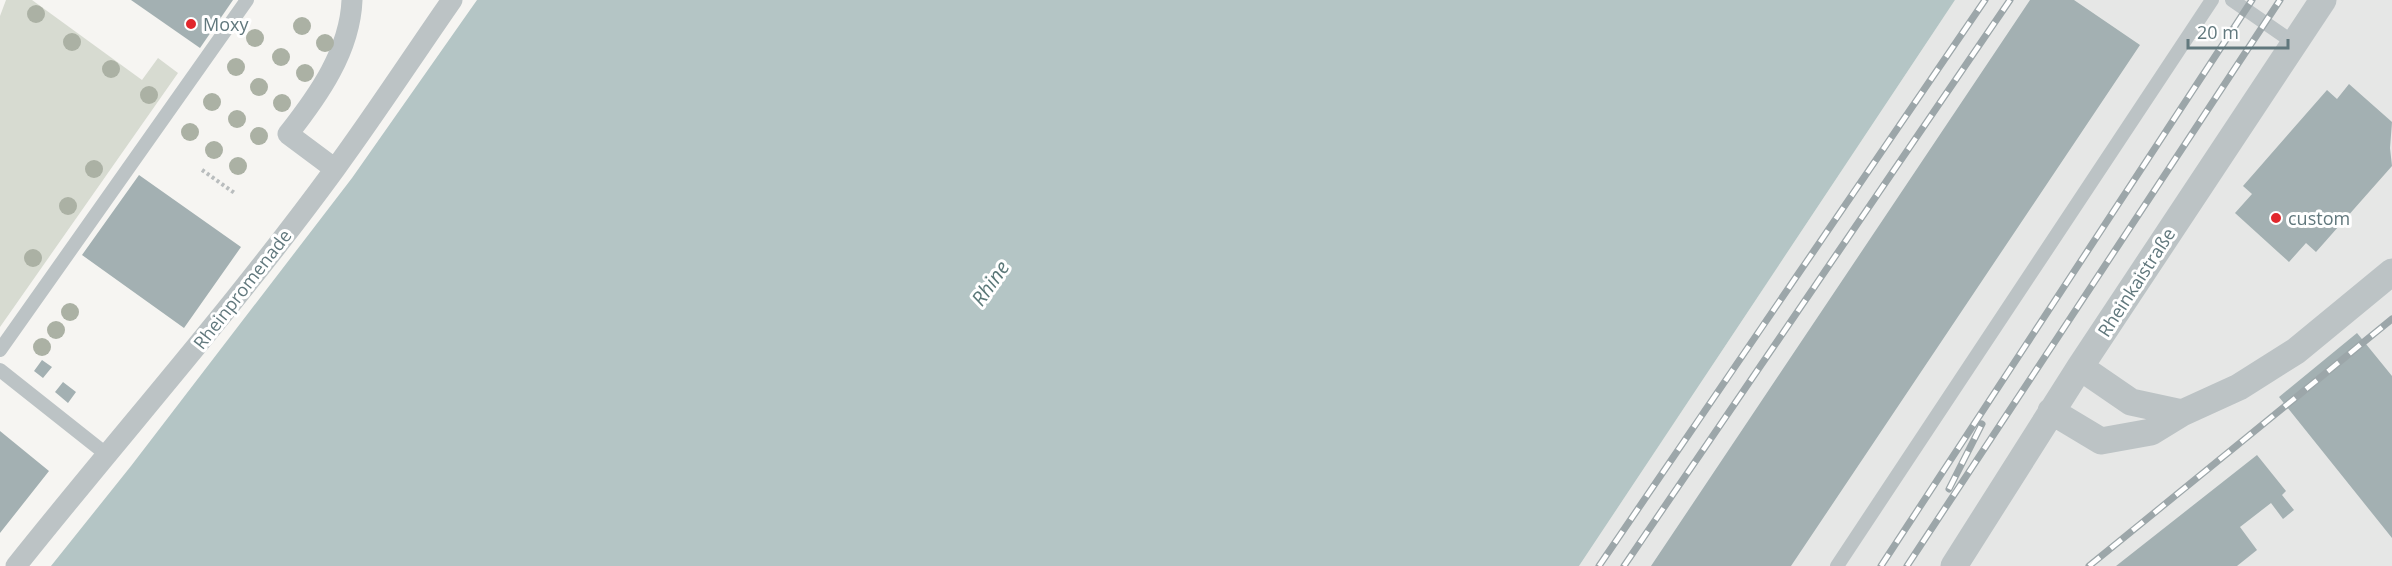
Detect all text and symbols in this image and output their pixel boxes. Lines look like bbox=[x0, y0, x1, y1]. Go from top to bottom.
place label: Moxy bbox=[203, 12, 249, 36]
scale bar bbox=[2188, 12, 2288, 50]
marker: Moxy bbox=[184, 17, 198, 31]
text: 20 m bbox=[2197, 20, 2239, 44]
place label: custom bbox=[2288, 206, 2350, 230]
marker: custom bbox=[2269, 211, 2283, 225]
street label: Rheinkaistraße bbox=[2092, 223, 2180, 341]
street label: Rheinpromenade bbox=[188, 224, 296, 354]
water label: Rhine bbox=[965, 255, 1015, 311]

